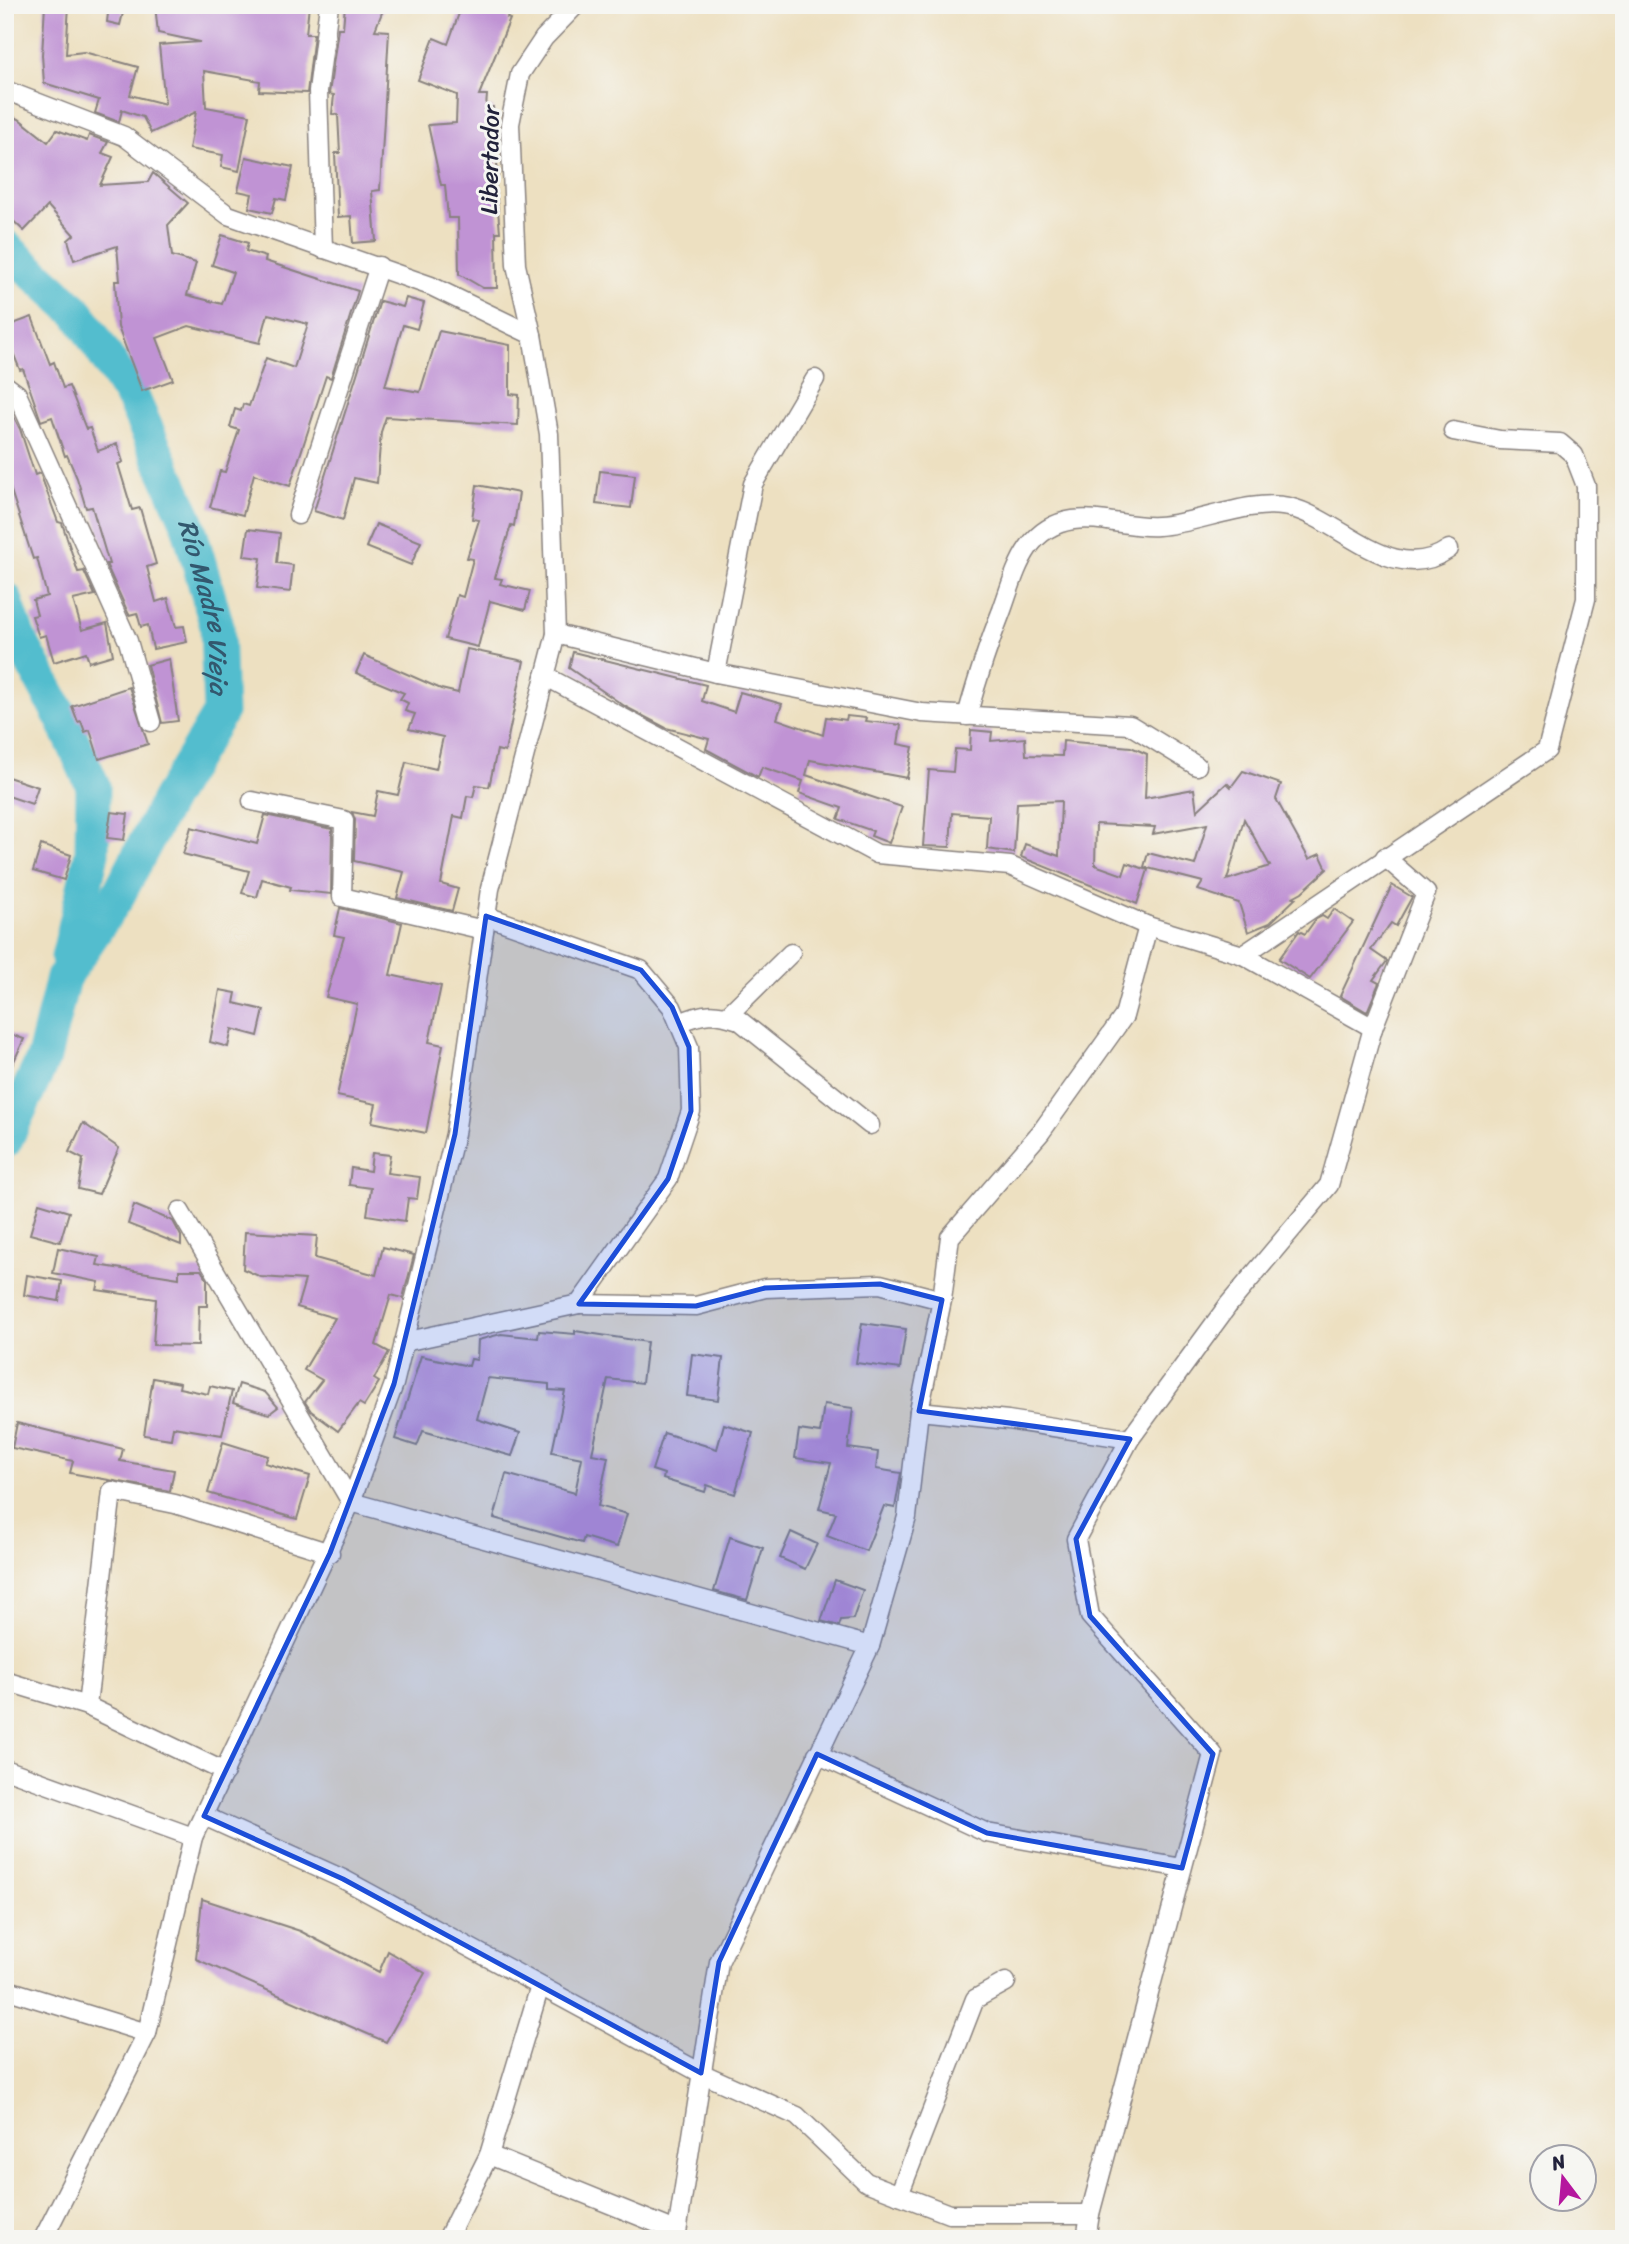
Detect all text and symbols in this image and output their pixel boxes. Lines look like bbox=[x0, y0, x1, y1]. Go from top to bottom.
street label: Libertador bbox=[468, 103, 512, 215]
water label: Río Madre Vieja bbox=[165, 514, 242, 698]
north arrow bbox=[1528, 2142, 1598, 2212]
text: N bbox=[1547, 2144, 1570, 2180]

